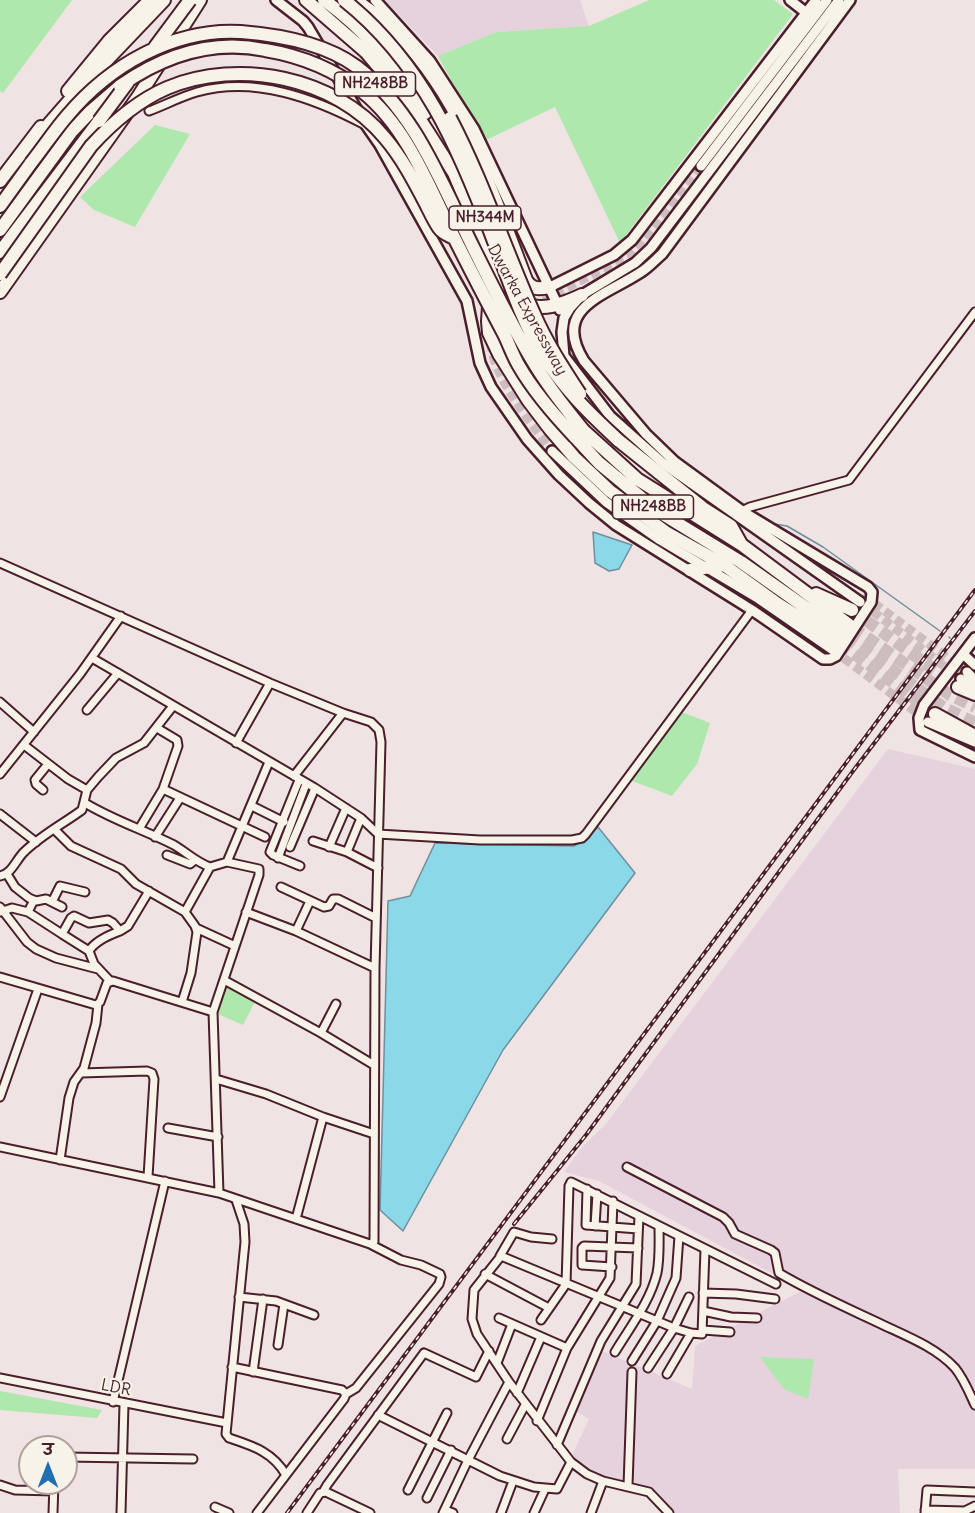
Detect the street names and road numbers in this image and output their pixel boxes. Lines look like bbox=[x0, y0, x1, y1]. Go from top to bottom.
road number: NH248BB bbox=[334, 72, 416, 96]
road number: NH344M bbox=[449, 206, 521, 230]
street label: Dwarka Expressway bbox=[483, 241, 571, 379]
road number: NH248BB bbox=[612, 495, 694, 519]
street label: LDR bbox=[99, 1376, 133, 1400]

